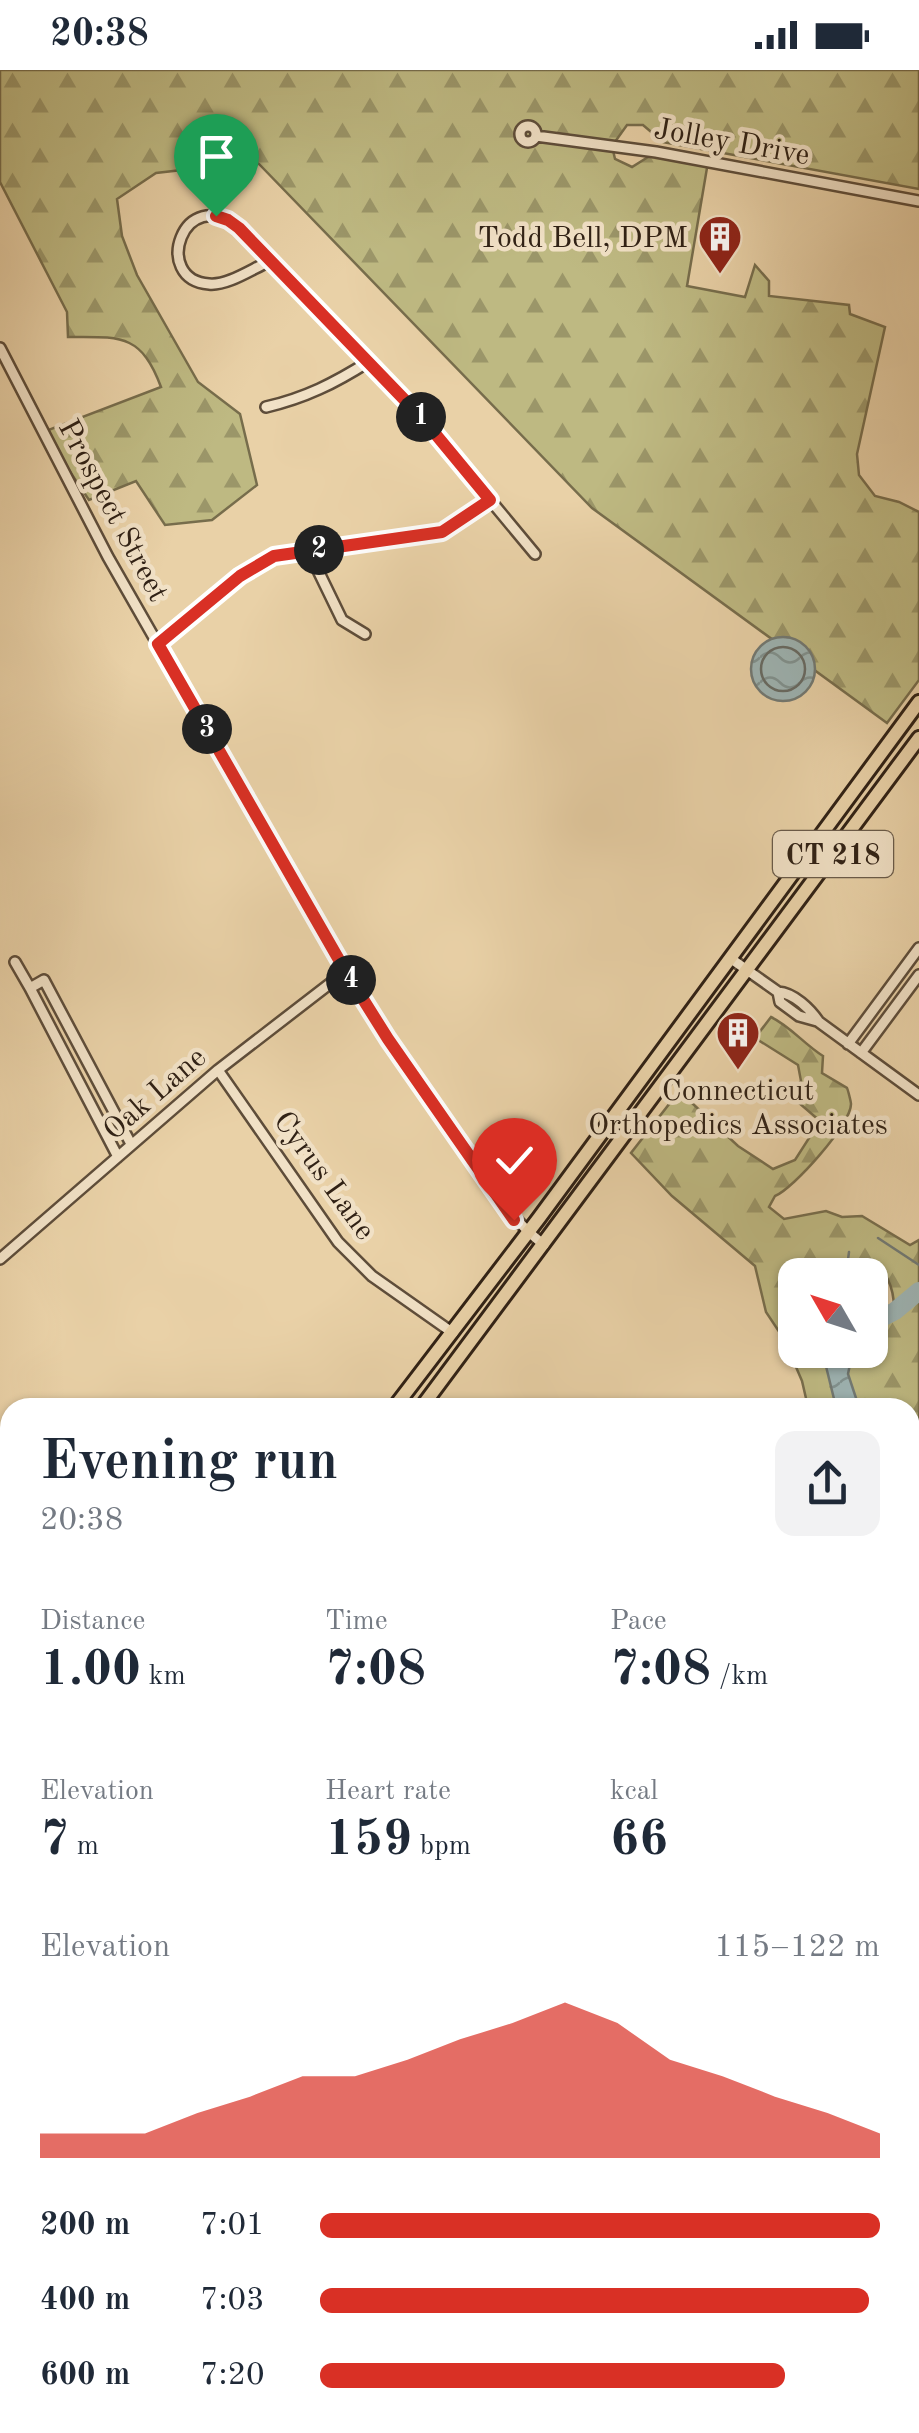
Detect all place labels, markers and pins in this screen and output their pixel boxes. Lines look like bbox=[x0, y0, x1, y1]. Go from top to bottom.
pin bbox=[174, 114, 259, 217]
building icon: Todd Bell, DPM bbox=[697, 214, 743, 275]
place label: Todd Bell, DPM bbox=[478, 224, 688, 254]
pin: 1 bbox=[396, 392, 446, 442]
pin: 2 bbox=[294, 525, 344, 575]
pin: 3 bbox=[182, 704, 232, 754]
pin: 4 bbox=[326, 955, 376, 1005]
building icon: Connecticut Orthopedics Associates bbox=[715, 1010, 761, 1071]
place label: Connecticut Orthopedics Associates bbox=[588, 1077, 888, 1141]
pin bbox=[472, 1118, 557, 1221]

